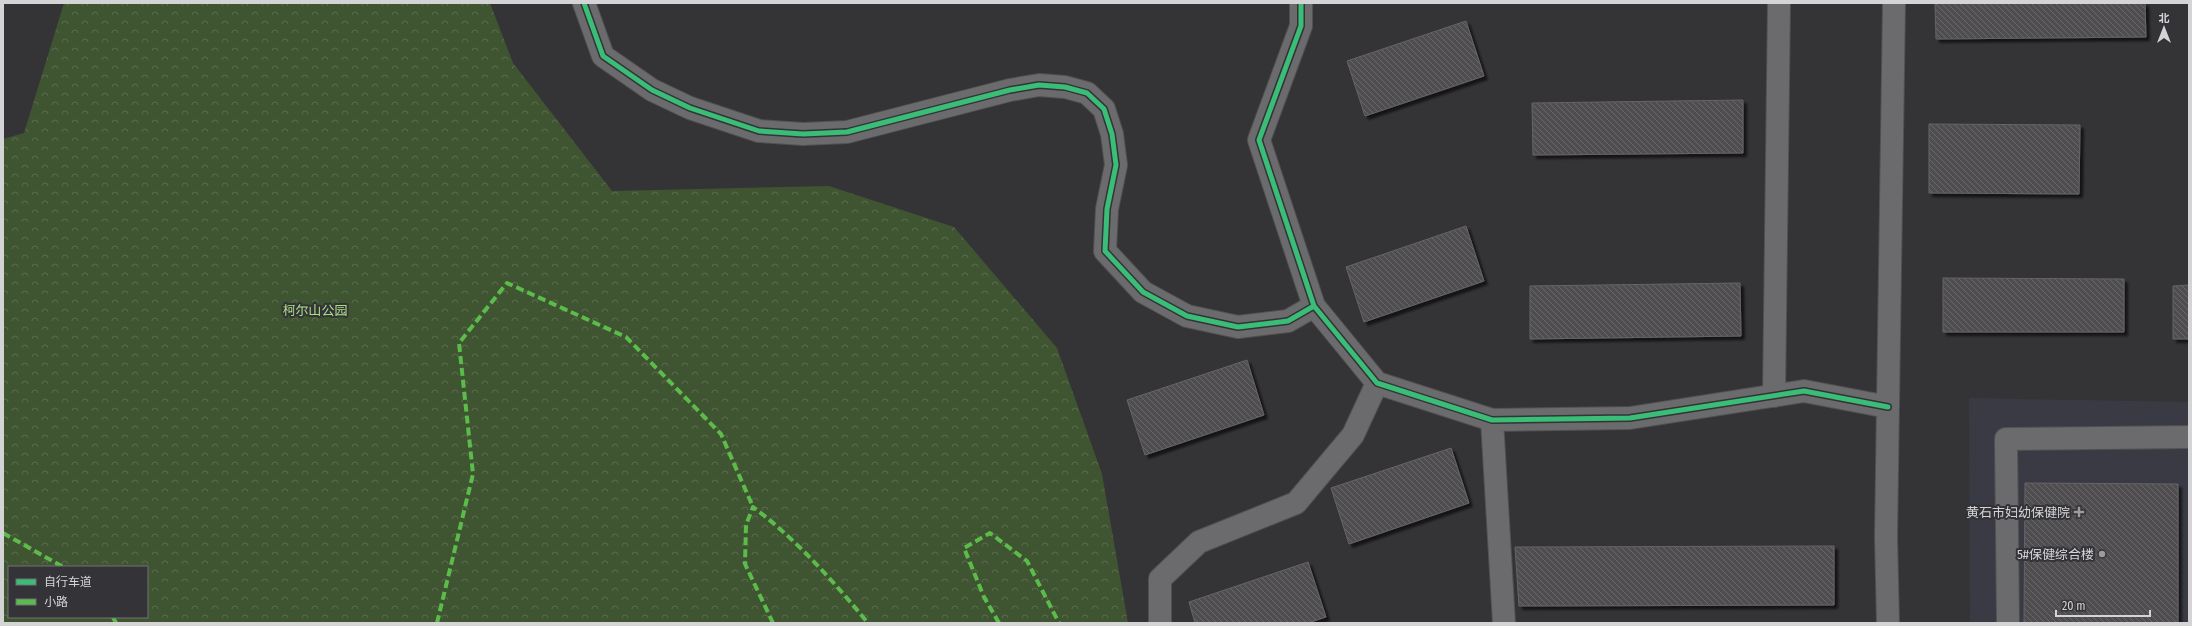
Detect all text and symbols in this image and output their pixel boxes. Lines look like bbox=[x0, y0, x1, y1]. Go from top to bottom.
north arrow bbox=[2144, 8, 2184, 48]
text: 北 bbox=[2159, 12, 2170, 25]
park label: 柯尔山公园 bbox=[282, 303, 348, 318]
place label: 黄石市妇幼保健院 bbox=[1966, 505, 2070, 520]
marker: 黄石市妇幼保健院 bbox=[2073, 506, 2085, 518]
place label: 5#保健综合楼 bbox=[2017, 547, 2094, 562]
marker: 5#保健综合楼 bbox=[2097, 549, 2107, 559]
legend bbox=[8, 566, 148, 618]
text: 自行车道 bbox=[44, 575, 92, 589]
scale bar bbox=[2056, 592, 2150, 618]
text: 小路 bbox=[44, 595, 68, 609]
text: 20 m bbox=[2062, 599, 2086, 613]

